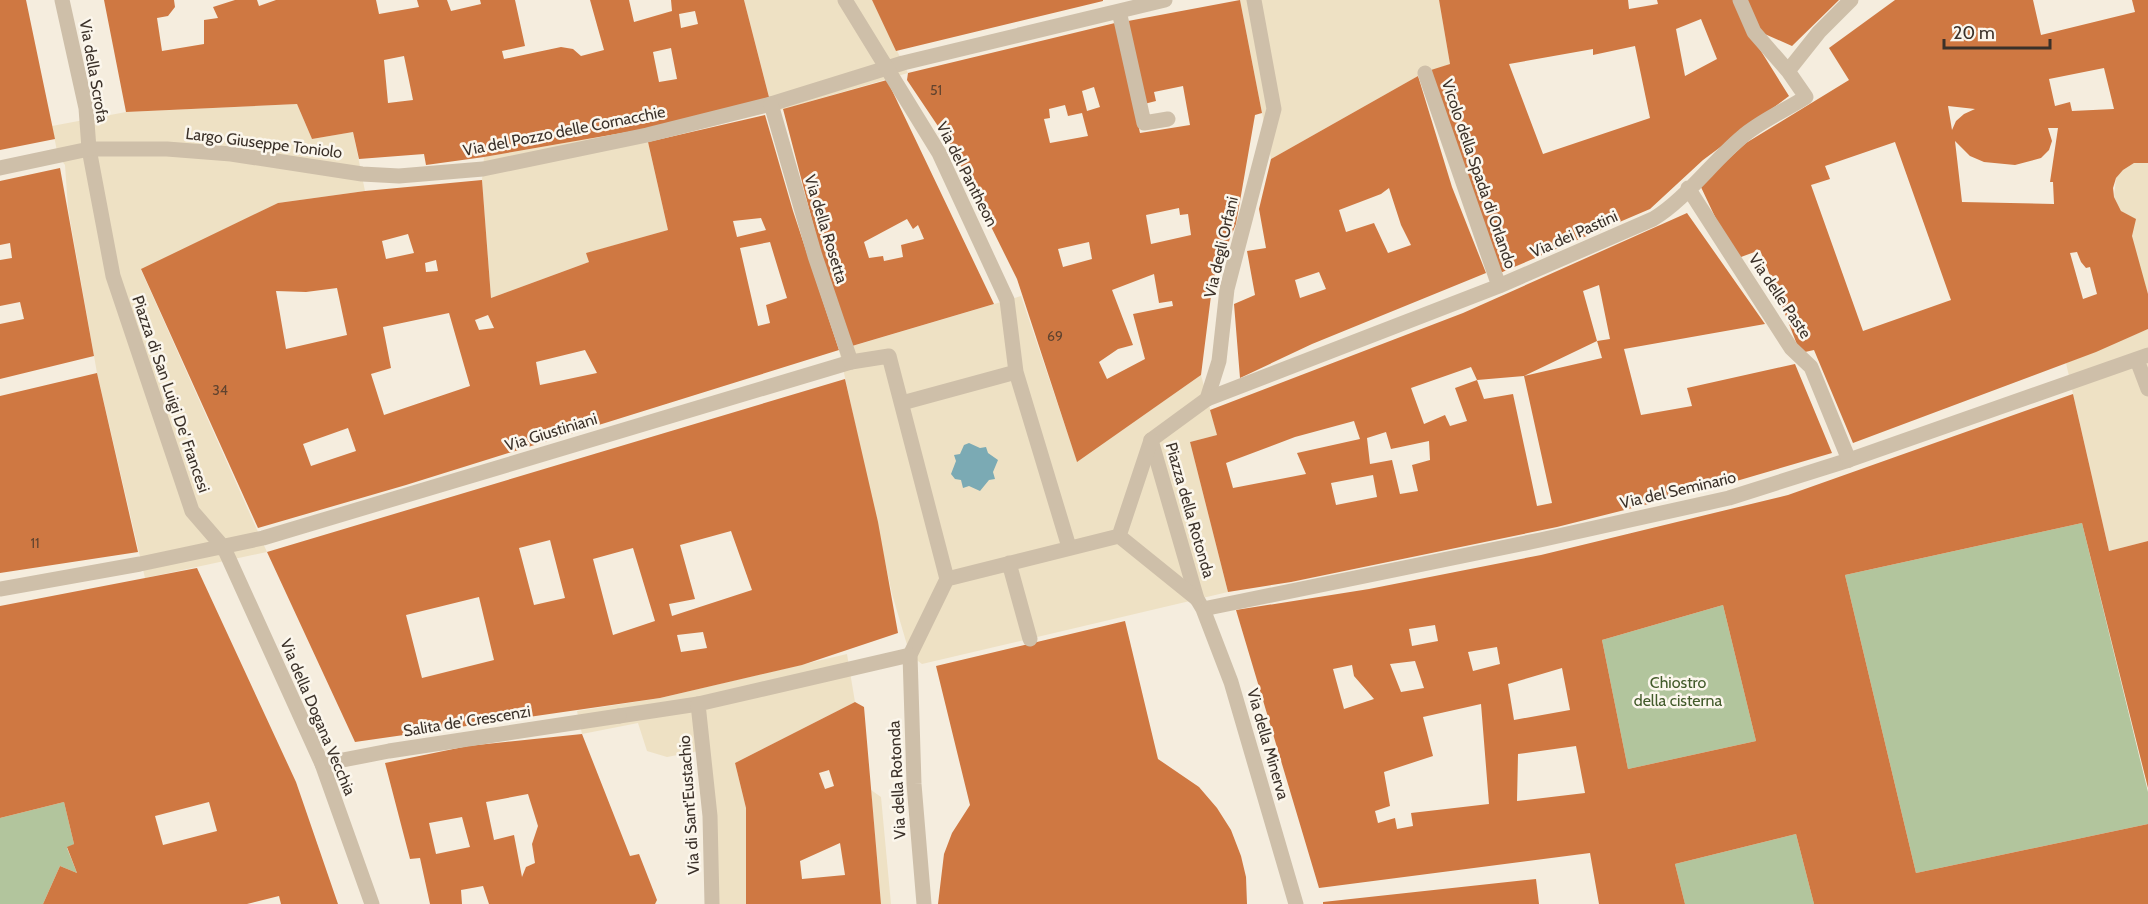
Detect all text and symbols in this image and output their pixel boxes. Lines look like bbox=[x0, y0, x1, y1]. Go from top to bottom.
scale bar bbox=[1944, 12, 2050, 50]
street label: Via della Scrofa bbox=[76, 18, 112, 124]
text: 20 m bbox=[1953, 22, 1995, 44]
street label: Vicolo della Spada di Orlando bbox=[1438, 77, 1520, 271]
house number: 51 bbox=[930, 81, 942, 99]
street label: Via del Pozzo delle Cornacchie bbox=[461, 102, 667, 160]
street label: Via del Pantheon bbox=[932, 118, 1002, 230]
street label: Largo Giuseppe Toniolo bbox=[185, 124, 344, 162]
street label: Via della Rosetta bbox=[800, 172, 852, 286]
street label: Via degli Orfani bbox=[1200, 194, 1242, 300]
street label: Via dei Pastini bbox=[1527, 206, 1621, 262]
street label: Via delle Paste bbox=[1745, 250, 1815, 342]
street label: Piazza di San Luigi De' Francesi bbox=[128, 293, 214, 495]
house number: 69 bbox=[1047, 327, 1063, 345]
house number: 34 bbox=[212, 381, 228, 399]
street label: Via Giustiniani bbox=[503, 409, 599, 455]
street label: Piazza della Rotonda bbox=[1162, 440, 1219, 580]
street label: Via del Seminario bbox=[1618, 467, 1738, 513]
house number: 11 bbox=[30, 534, 40, 552]
street label: Via della Dogana Vecchia bbox=[276, 636, 360, 799]
park label: Chiostro della cisterna bbox=[1634, 673, 1723, 710]
street label: Via della Minerva bbox=[1243, 686, 1293, 802]
street label: Salita de' Crescenzi bbox=[402, 702, 532, 740]
street label: Via della Rotonda bbox=[884, 720, 910, 840]
street label: Via di Sant'Eustachio bbox=[675, 734, 703, 875]

